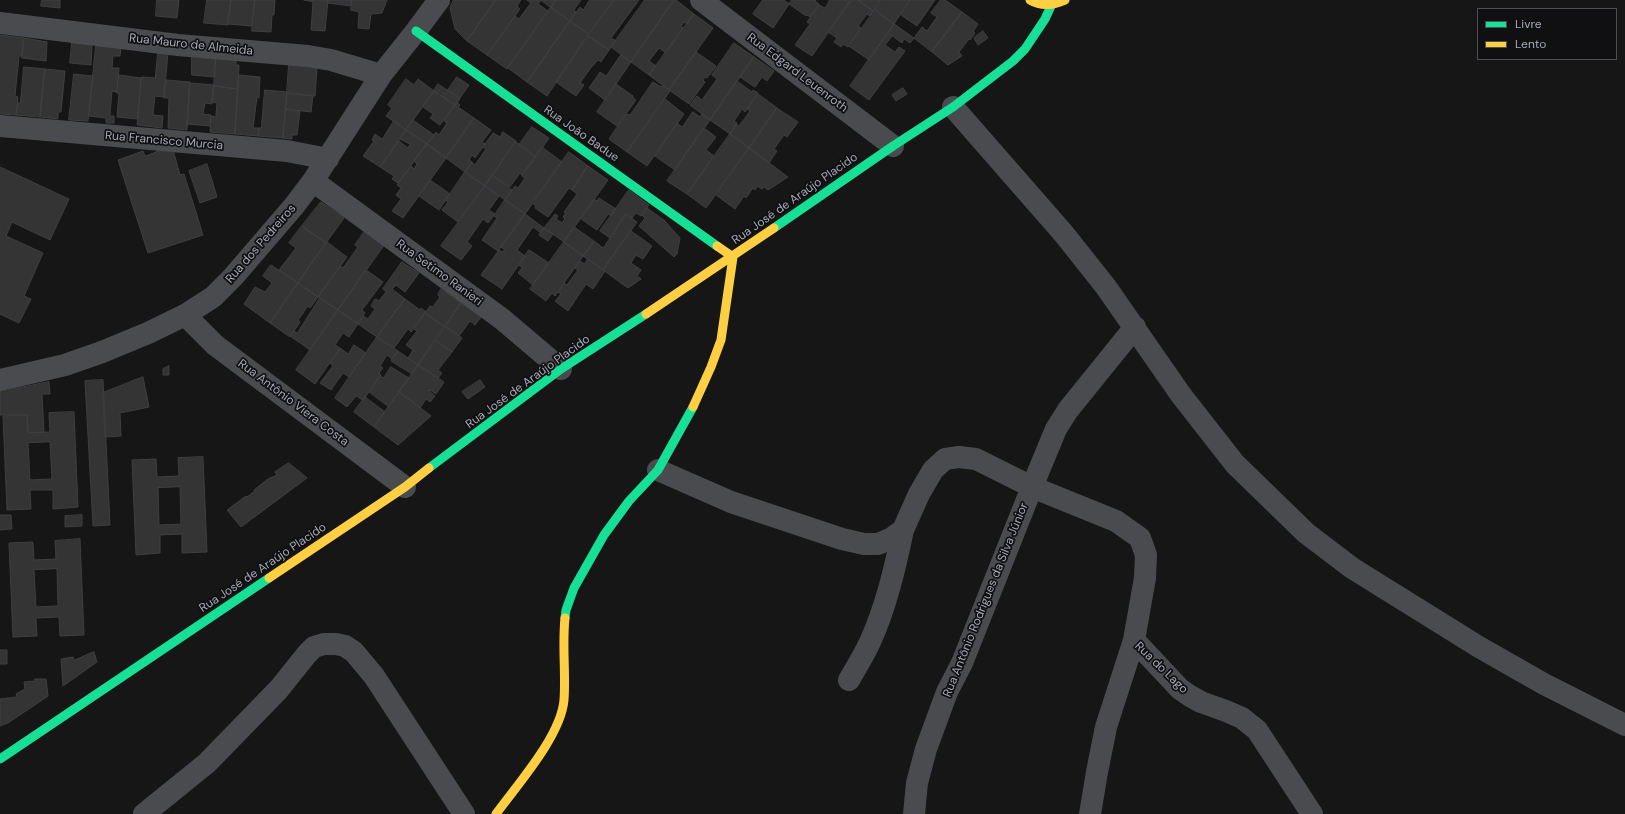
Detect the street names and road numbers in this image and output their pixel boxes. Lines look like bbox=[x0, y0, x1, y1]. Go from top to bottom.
street label: Rua Edgard Leuenroth bbox=[744, 30, 850, 116]
street label: Rua Mauro de Almeida bbox=[128, 31, 254, 59]
street label: Rua João Badue bbox=[541, 103, 621, 165]
street label: Rua Francisco Murcia bbox=[104, 129, 224, 153]
street label: Rua José de Araújo Placido bbox=[729, 150, 861, 248]
street label: Rua dos Pedreiros bbox=[223, 202, 299, 286]
street label: Rua Setimo Ranieri bbox=[393, 237, 485, 309]
street label: Rua José de Araújo Placido bbox=[463, 332, 593, 432]
street label: Rua Antônio Viera Costa bbox=[235, 357, 351, 449]
street label: Rua Antônio Rodrigues da Silva Júnior bbox=[940, 501, 1032, 699]
street label: Rua José de Araújo Placido bbox=[197, 520, 329, 616]
street label: Rua do Lago bbox=[1132, 639, 1190, 697]

